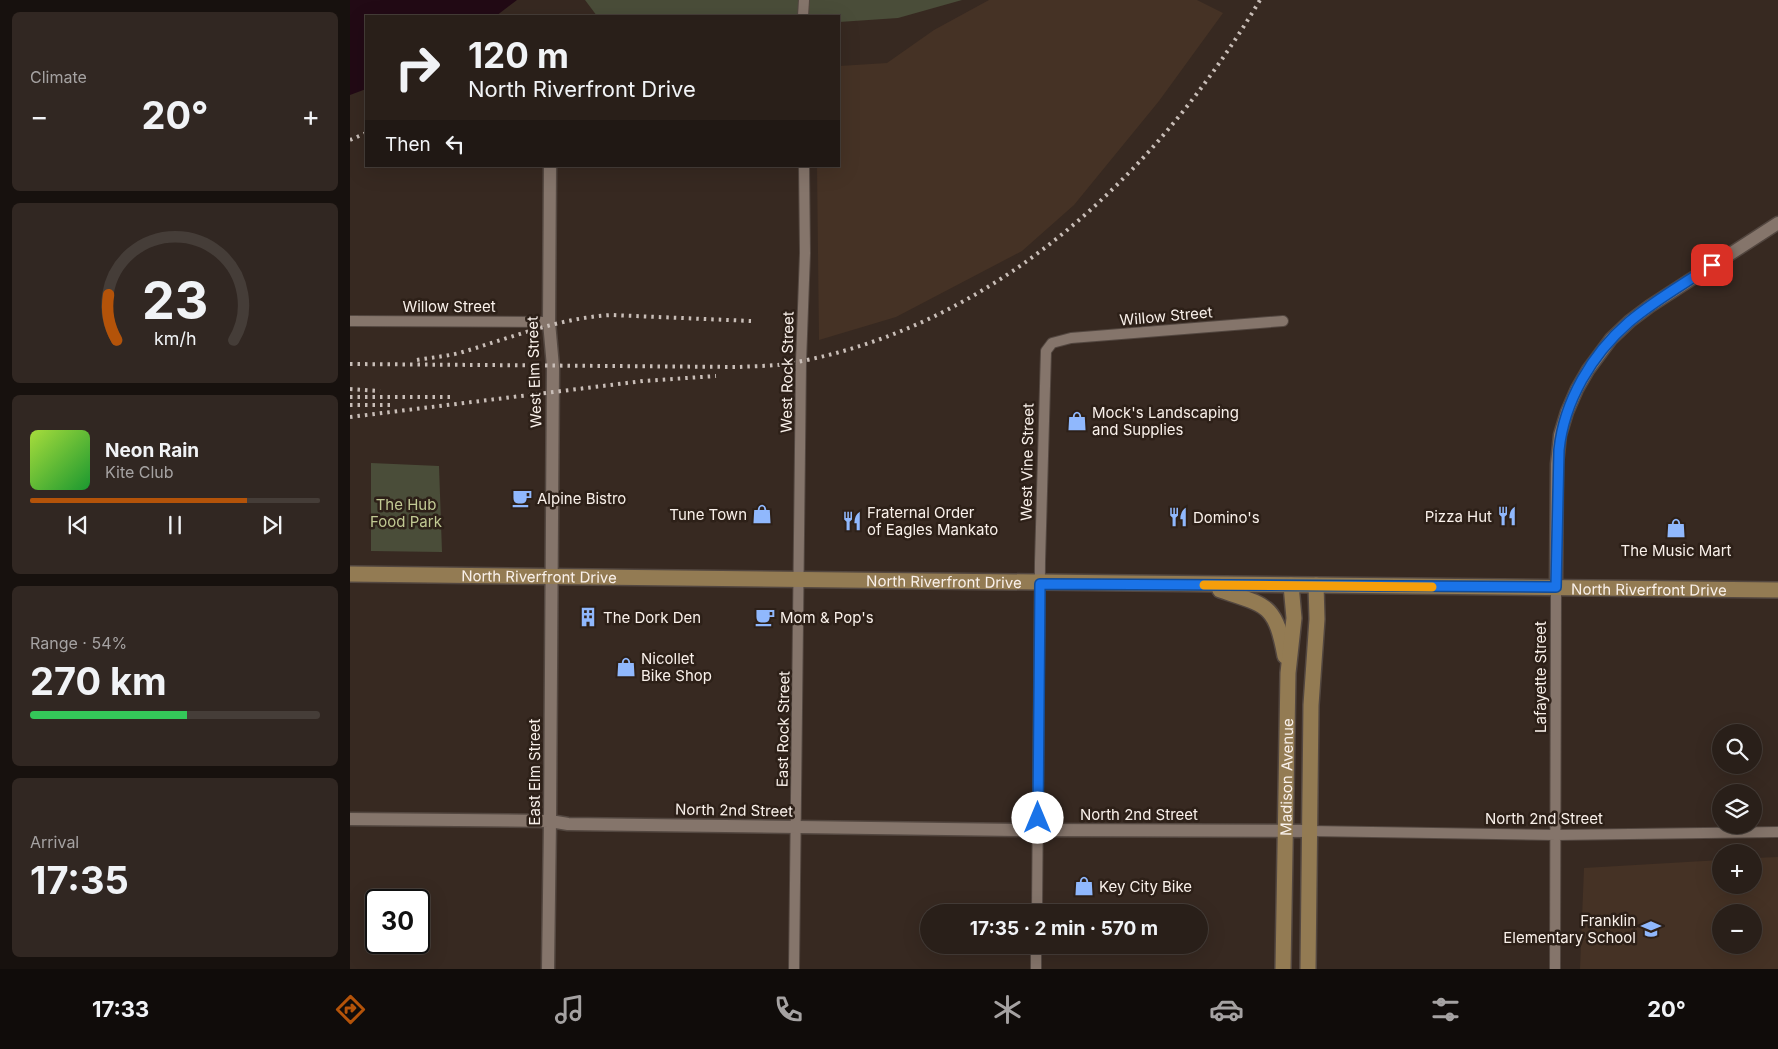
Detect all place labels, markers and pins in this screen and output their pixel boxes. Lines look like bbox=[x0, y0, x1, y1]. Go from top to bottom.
pin bbox=[1691, 244, 1733, 286]
place label: Mock's Landscaping and Supplies bbox=[1092, 403, 1239, 439]
shop icon: Mock's Landscaping and Supplies bbox=[1066, 410, 1088, 432]
cafe icon: Alpine Bistro bbox=[511, 487, 533, 509]
place label: Alpine Bistro bbox=[537, 489, 626, 508]
shop icon: Tune Town bbox=[751, 503, 773, 525]
place label: Fraternal Order of Eagles Mankato bbox=[867, 503, 998, 539]
place label: Tune Town bbox=[669, 505, 747, 524]
restaurant icon: Pizza Hut bbox=[1496, 505, 1518, 527]
restaurant icon: Domino's bbox=[1167, 506, 1189, 528]
place label: Pizza Hut bbox=[1425, 507, 1492, 526]
place label: Domino's bbox=[1193, 508, 1260, 527]
restaurant icon: Fraternal Order of Eagles Mankato bbox=[841, 510, 863, 532]
shop icon: The Music Mart bbox=[1665, 517, 1687, 539]
place label: The Music Mart bbox=[1620, 541, 1732, 560]
building icon: The Dork Den bbox=[577, 606, 599, 628]
cafe icon: Mom & Pop's bbox=[754, 606, 776, 628]
place label: The Dork Den bbox=[603, 608, 701, 627]
place label: Mom & Pop's bbox=[780, 608, 874, 627]
place label: Nicollet Bike Shop bbox=[641, 649, 712, 685]
shop icon: Nicollet Bike Shop bbox=[615, 656, 637, 678]
shop icon: Key City Bike bbox=[1073, 875, 1095, 897]
place label: Key City Bike bbox=[1099, 877, 1192, 896]
place label: Franklin Elementary School bbox=[1503, 911, 1636, 947]
school or university icon: Franklin Elementary School bbox=[1640, 918, 1662, 940]

